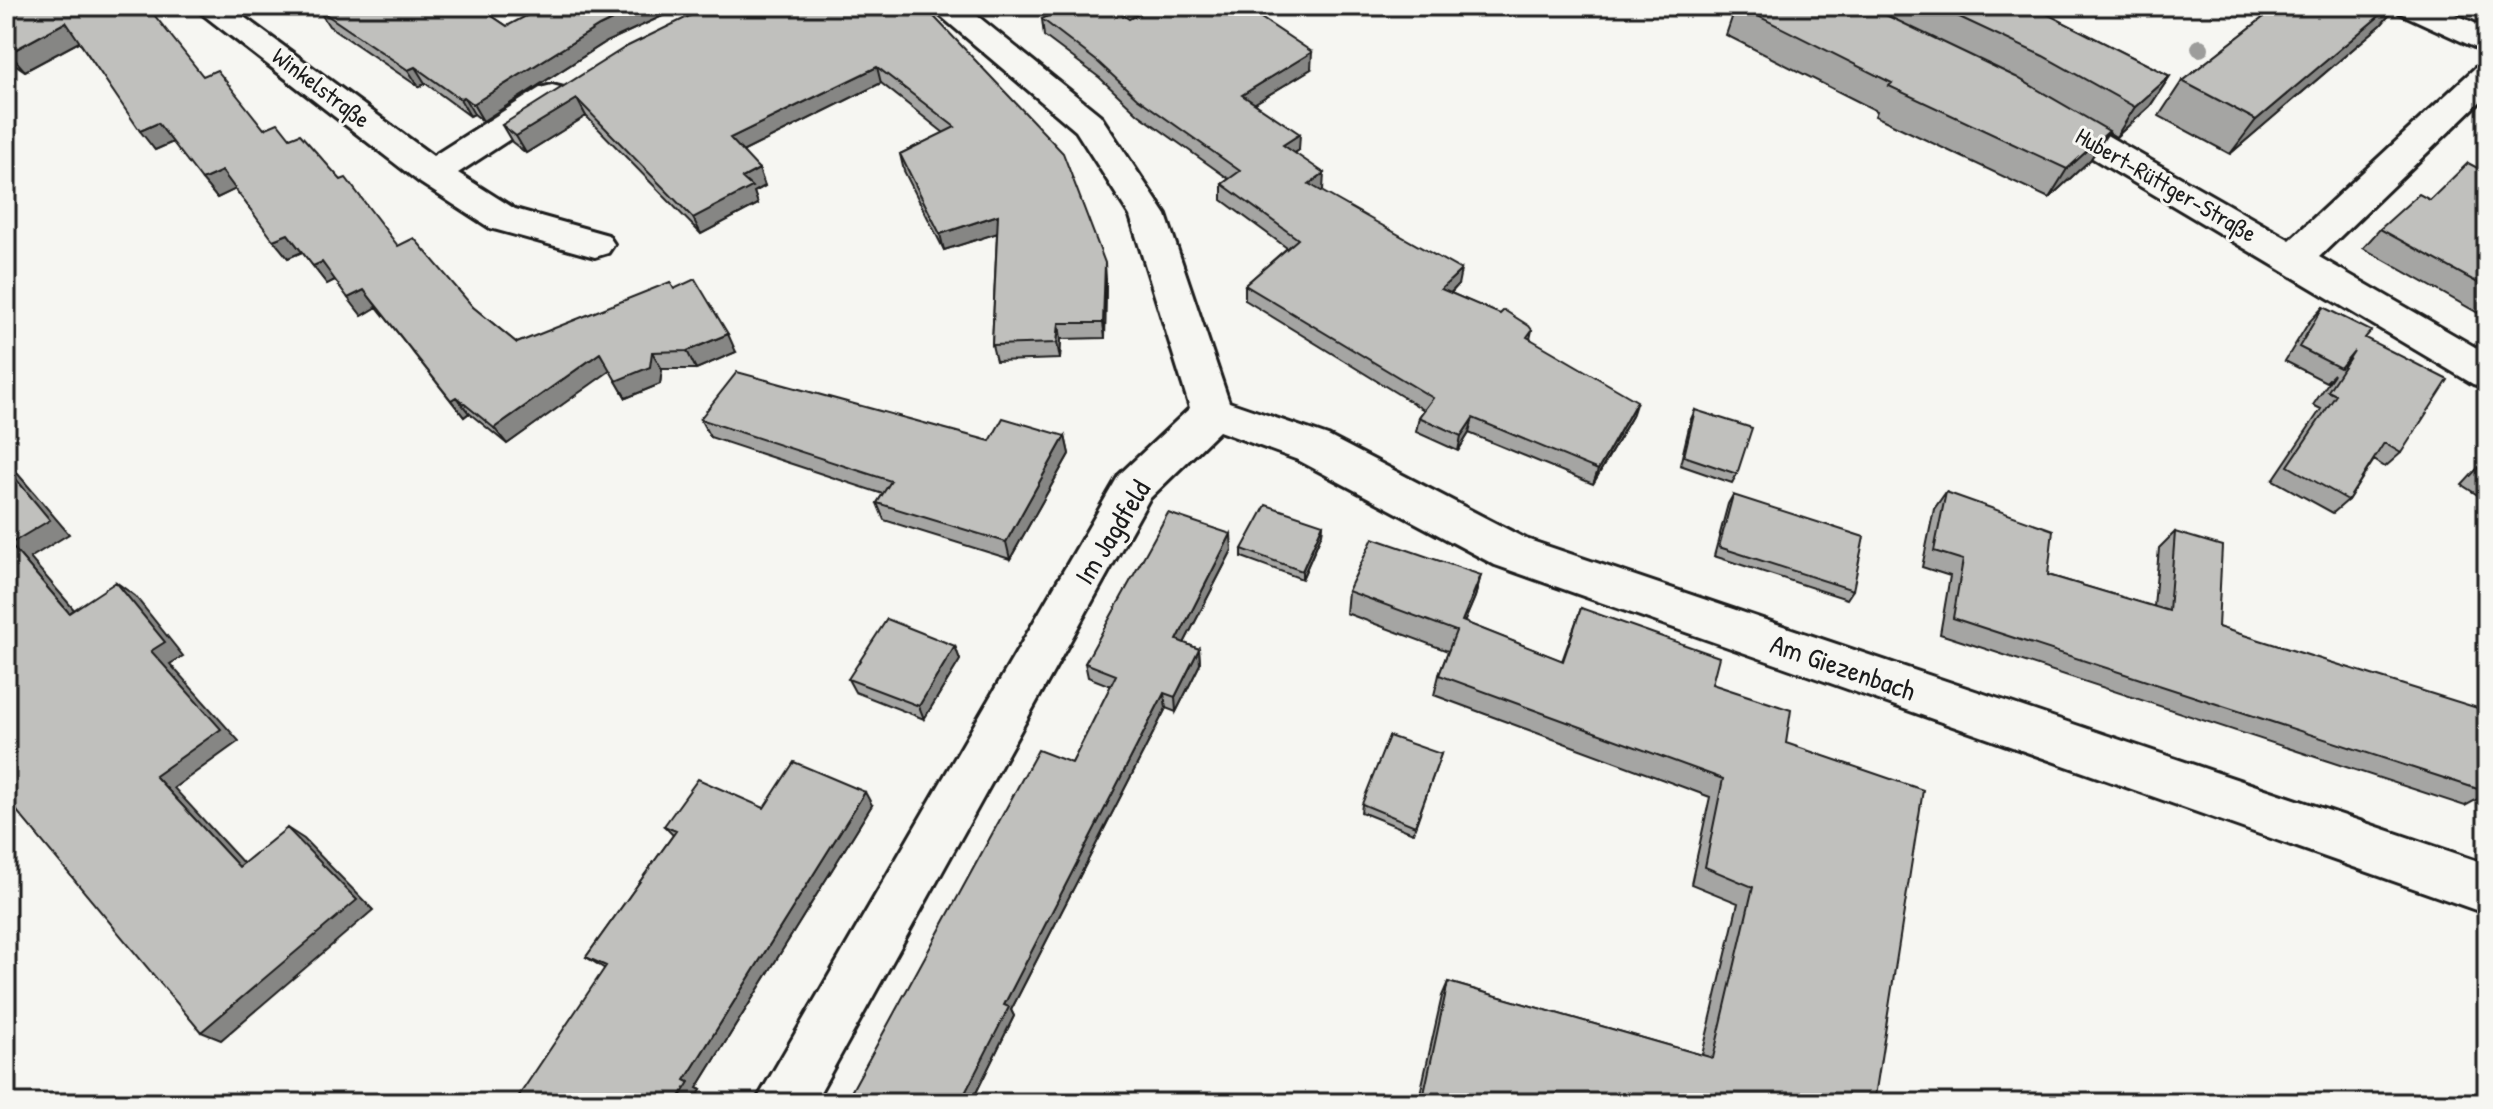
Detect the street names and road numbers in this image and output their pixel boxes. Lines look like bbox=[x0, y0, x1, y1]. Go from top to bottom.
street label: Winkelstraße bbox=[266, 40, 378, 135]
street label: Hubert-Rüttger-Straße bbox=[2070, 119, 2263, 249]
street label: Im Jagdfeld bbox=[1065, 473, 1159, 591]
street label: Am Giezenbach bbox=[1765, 624, 1921, 710]

